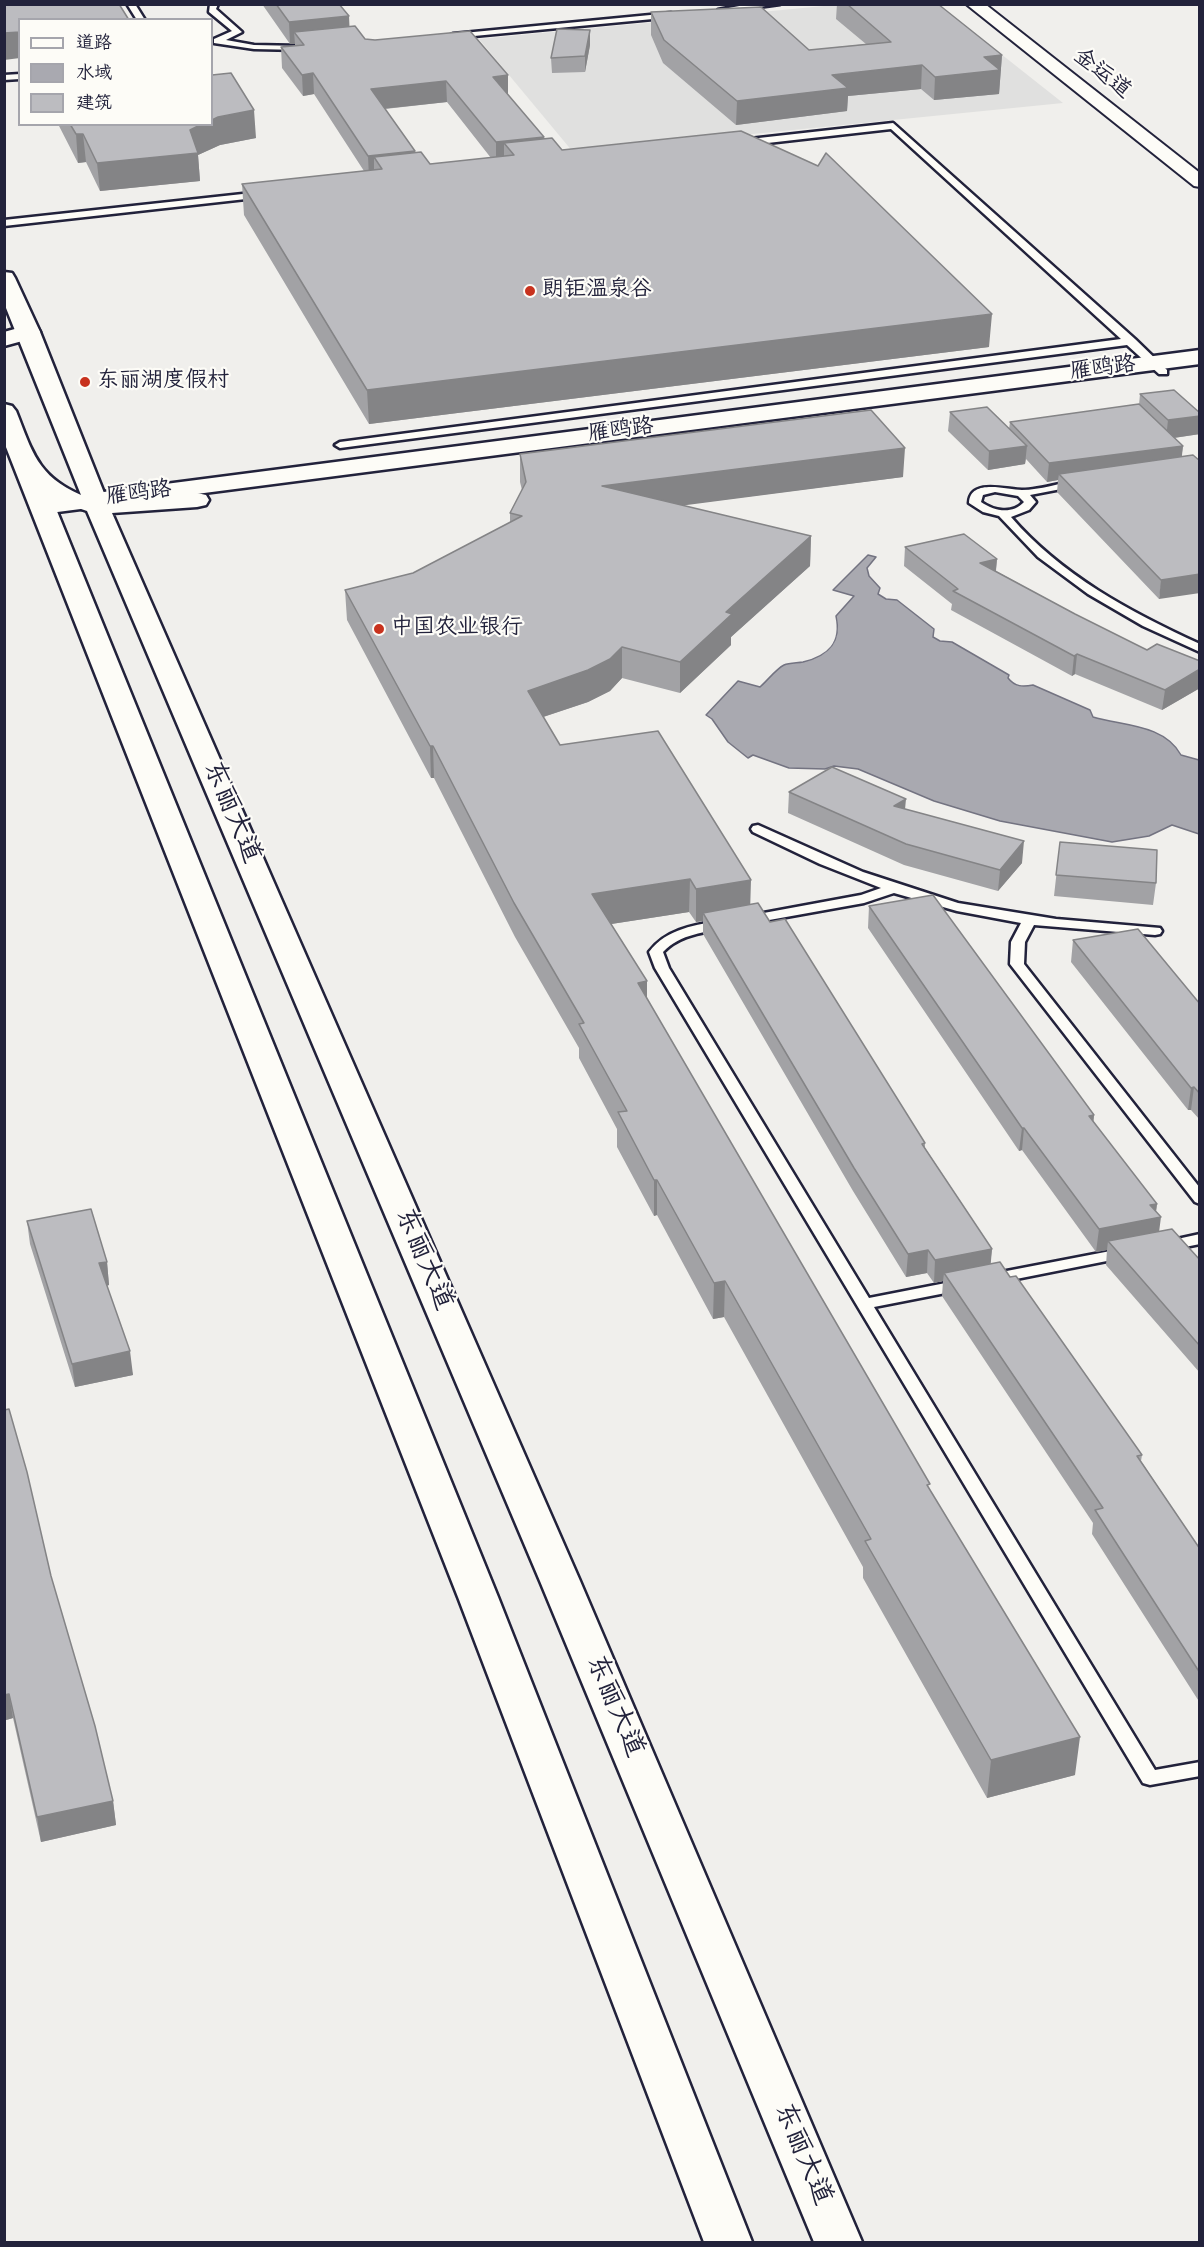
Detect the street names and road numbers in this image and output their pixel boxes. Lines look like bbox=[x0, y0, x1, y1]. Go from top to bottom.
street label: 金运道 bbox=[1067, 44, 1135, 106]
street label: 雁鸥路 bbox=[1069, 353, 1137, 387]
street label: 雁鸥路 bbox=[587, 415, 655, 449]
street label: 雁鸥路 bbox=[105, 478, 173, 512]
street label: 东丽大道 bbox=[194, 757, 266, 869]
street label: 东丽大道 bbox=[386, 1204, 458, 1316]
street label: 东丽大道 bbox=[577, 1651, 649, 1763]
street label: 东丽大道 bbox=[765, 2099, 837, 2211]

